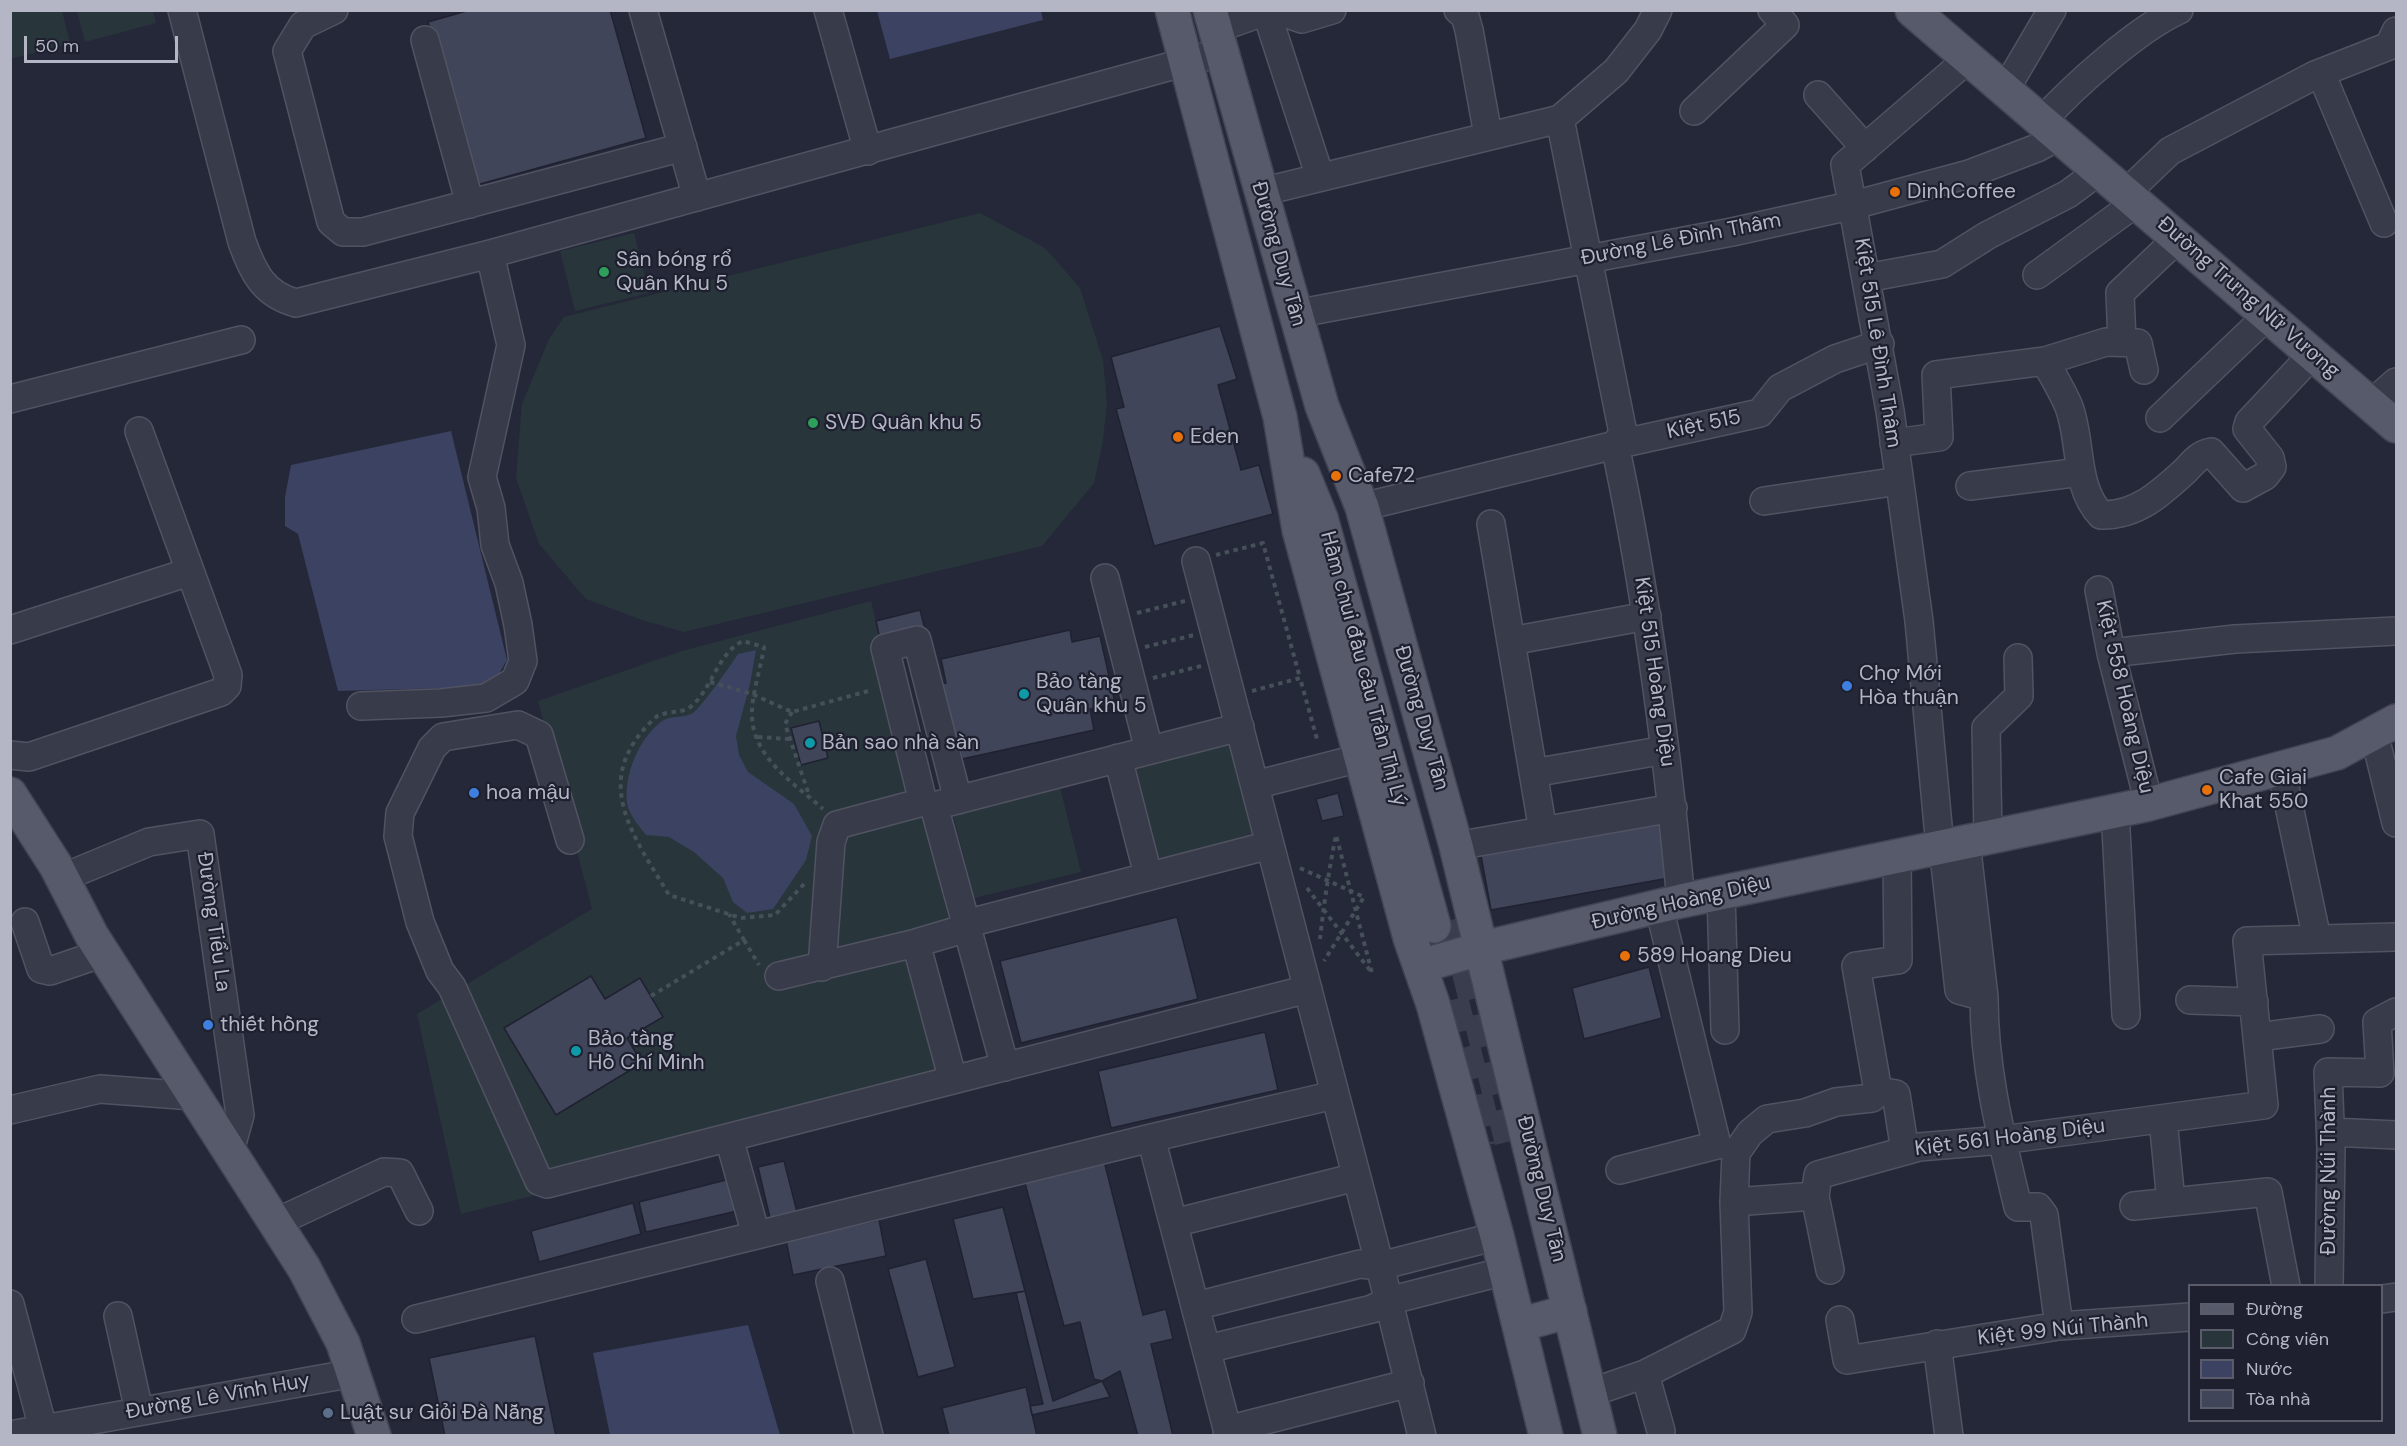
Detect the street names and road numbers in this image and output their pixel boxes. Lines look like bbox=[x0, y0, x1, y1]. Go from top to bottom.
street label: Đường Duy Tân bbox=[1245, 179, 1311, 329]
street label: Đường Lê Đình Thâm bbox=[1579, 208, 1783, 272]
street label: Đường Trưng Nữ Vương bbox=[2152, 212, 2344, 384]
street label: Kiệt 515 Lê Đình Thâm bbox=[1848, 236, 1906, 450]
street label: Kiệt 515 bbox=[1665, 405, 1743, 445]
street label: Hầm chui đầu cầu Trần Thị Lý bbox=[1314, 529, 1412, 809]
street label: Kiệt 515 Hoàng Diệu bbox=[1628, 576, 1680, 768]
street label: Kiệt 558 Hoàng Diệu bbox=[2090, 598, 2158, 796]
street label: Đường Duy Tân bbox=[1388, 643, 1454, 793]
street label: Đường Tiểu La bbox=[191, 851, 235, 993]
street label: Đường Hoàng Diệu bbox=[1589, 870, 1773, 936]
street label: Đường Núi Thành bbox=[2316, 1087, 2342, 1255]
street label: Đường Duy Tân bbox=[1511, 1113, 1571, 1265]
street label: Kiệt 561 Hoàng Diệu bbox=[1913, 1114, 2107, 1162]
street label: Kiệt 99 Núi Thành bbox=[1976, 1309, 2150, 1351]
street label: Đường Lê Vĩnh Huy bbox=[124, 1368, 312, 1426]

